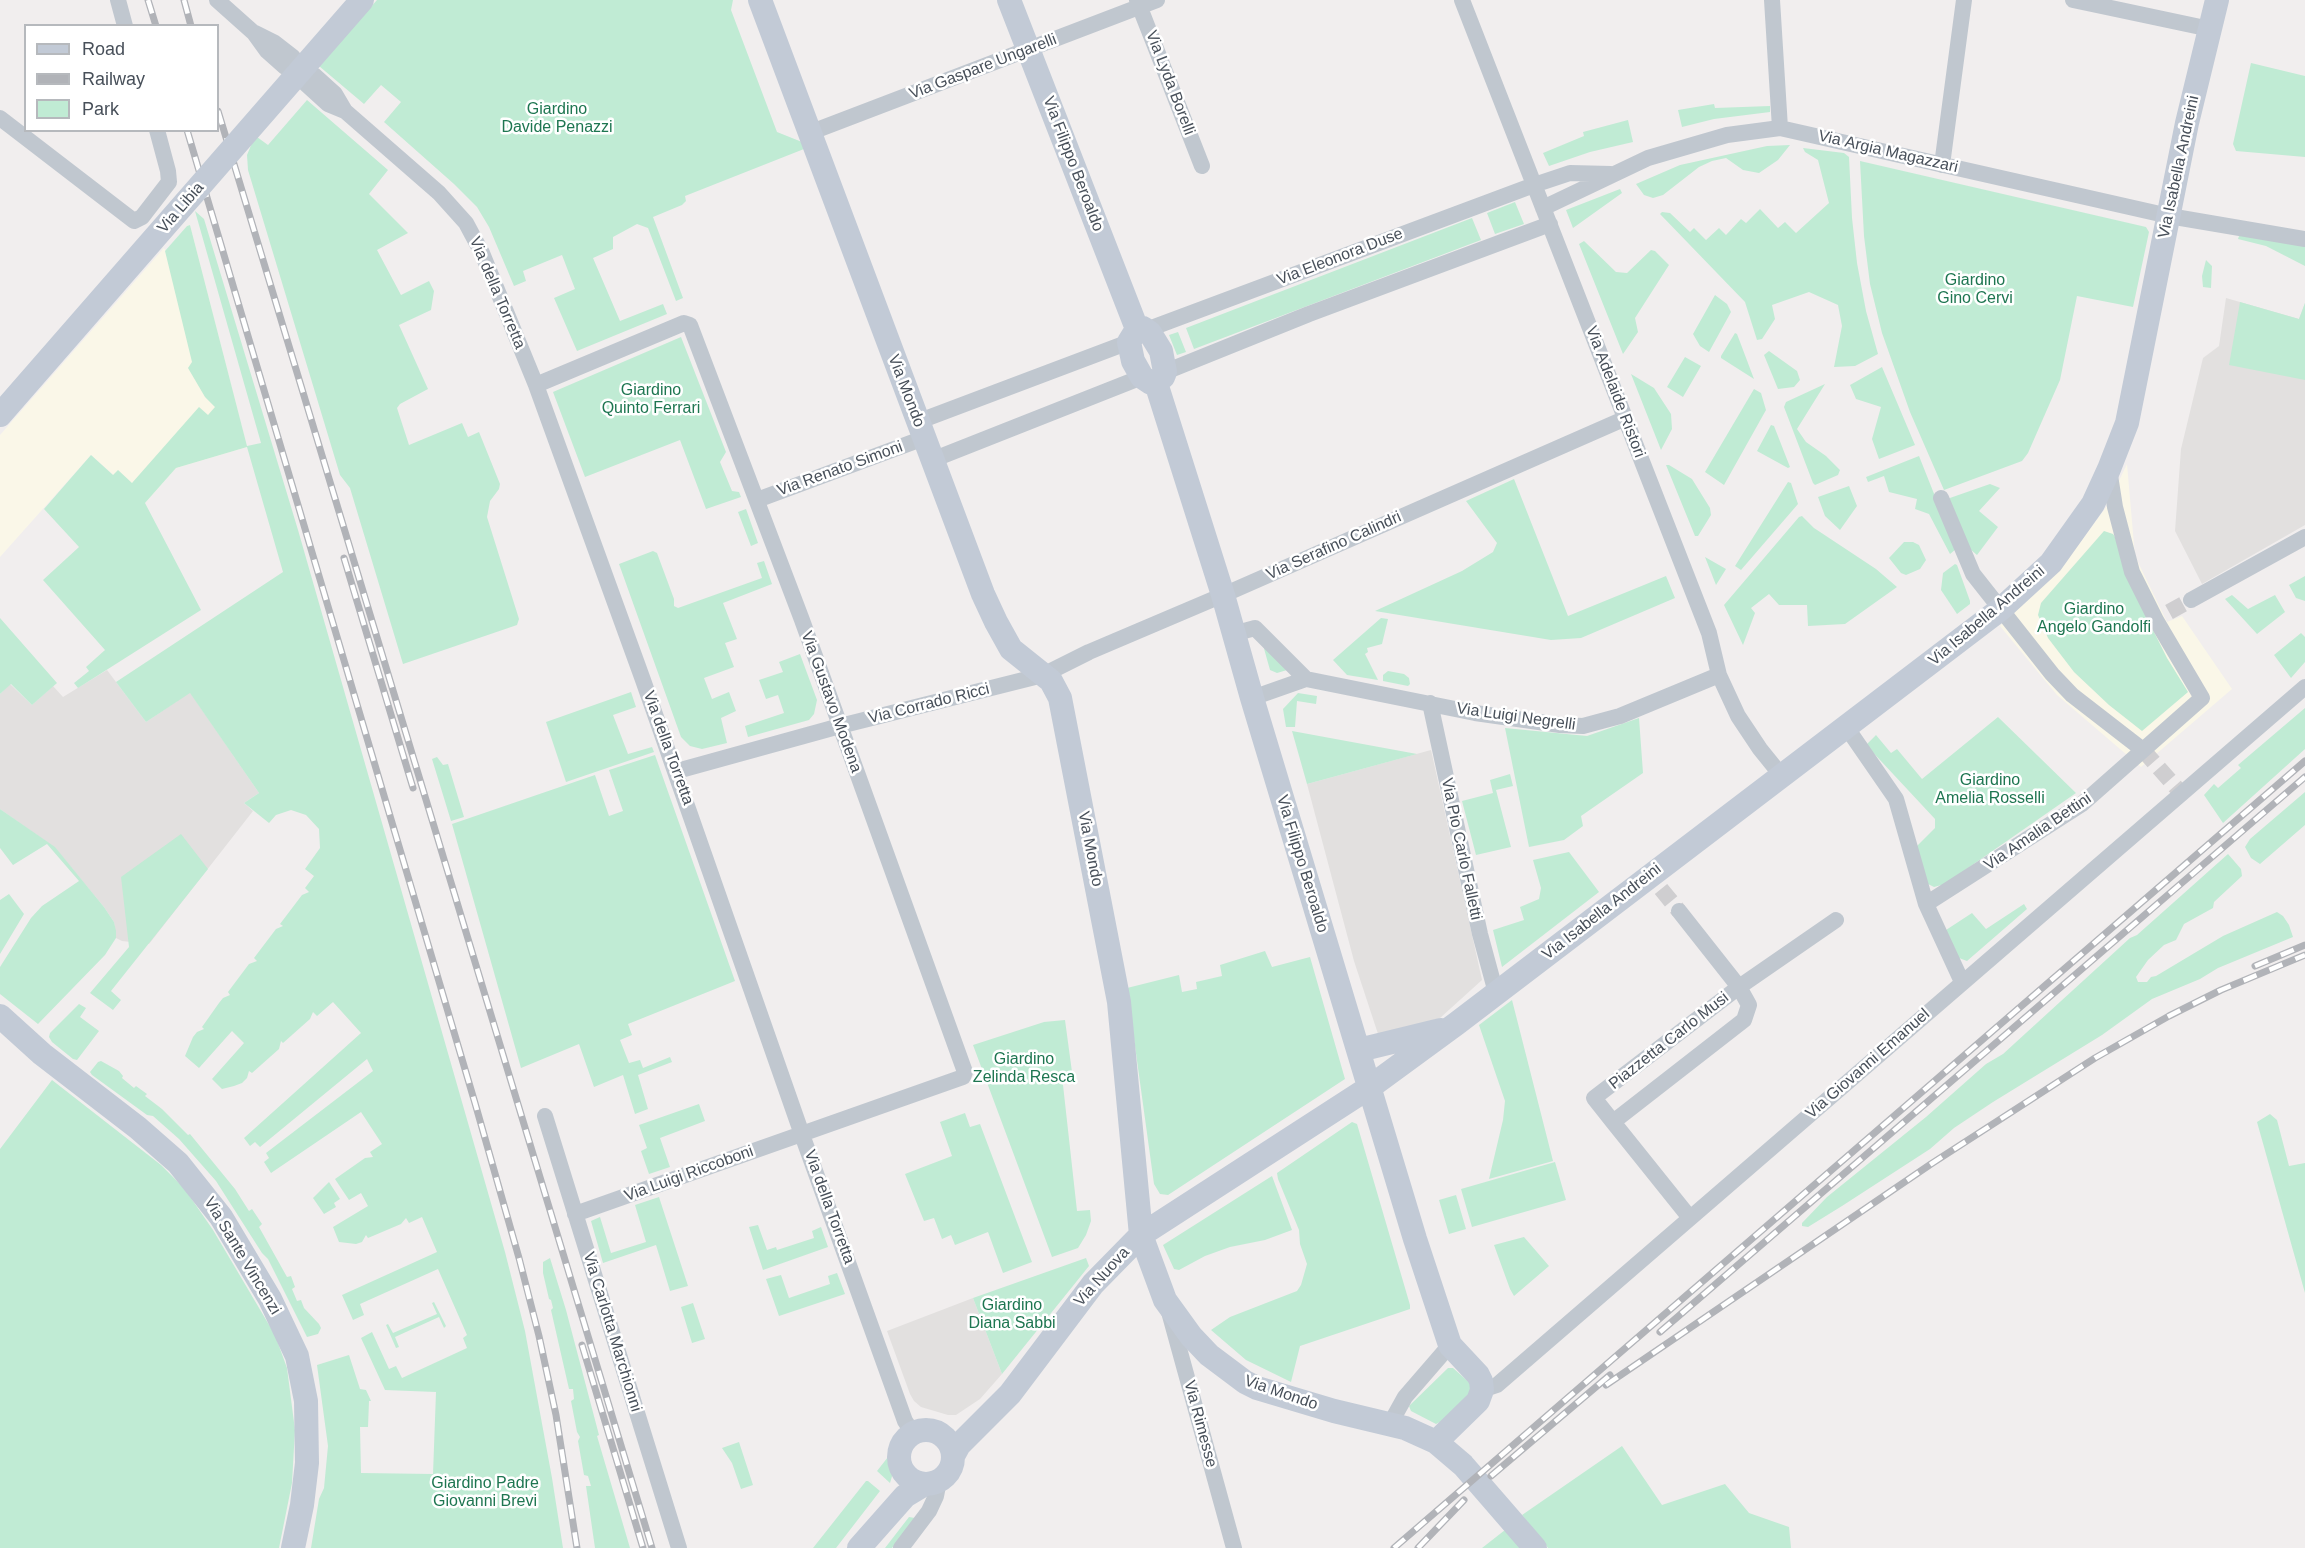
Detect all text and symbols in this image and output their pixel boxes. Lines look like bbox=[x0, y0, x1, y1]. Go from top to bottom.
legend bbox=[24, 24, 219, 132]
street label: Via Lyda Borelli bbox=[1141, 28, 1199, 138]
street label: Via Gaspare Ungarelli bbox=[907, 30, 1059, 104]
text: Road bbox=[82, 39, 125, 59]
text: Railway bbox=[82, 69, 145, 89]
street label: Via Filippo Beroaldo bbox=[1038, 94, 1108, 234]
street label: Via Isabella Andreini bbox=[2154, 94, 2204, 240]
text: Park bbox=[82, 99, 119, 119]
park label: Giardino Davide Penazzi bbox=[501, 100, 613, 138]
street label: Via Argia Magazzari bbox=[1816, 127, 1960, 177]
street label: Via Libia bbox=[154, 179, 208, 237]
street label: Via Eleonora Duse bbox=[1274, 224, 1406, 290]
street label: Via della Torretta bbox=[465, 234, 529, 352]
park label: Giardino Gino Cervi bbox=[1937, 271, 2013, 309]
street label: Via Adelaide Ristori bbox=[1581, 324, 1649, 460]
street label: Via Mondo bbox=[883, 352, 929, 430]
park label: Giardino Quinto Ferrari bbox=[602, 381, 700, 419]
street label: Via Renato Simoni bbox=[775, 437, 905, 501]
street label: Via Serafino Calindri bbox=[1264, 508, 1404, 584]
street label: Via Isabella Andreini bbox=[1925, 562, 2049, 670]
park label: Giardino Angelo Gandolfi bbox=[2037, 600, 2151, 638]
street label: Via Gustavo Modena bbox=[796, 629, 866, 775]
street label: Via Corrado Ricci bbox=[866, 680, 992, 728]
street label: Via della Torretta bbox=[638, 688, 698, 808]
street label: Via Luigi Negrelli bbox=[1455, 699, 1577, 735]
park label: Giardino Amelia Rosselli bbox=[1935, 771, 2045, 809]
street label: Via Pio Carlo Falletti bbox=[1437, 776, 1485, 922]
street label: Via Amalia Bettini bbox=[1981, 789, 2095, 875]
street label: Via Filippo Beroaldo bbox=[1272, 793, 1332, 935]
street label: Via Mondo bbox=[1073, 810, 1107, 888]
street label: Via Isabella Andreini bbox=[1539, 860, 1665, 964]
street label: Piazzetta Carlo Musi bbox=[1605, 988, 1733, 1094]
street label: Via Giovanni Emanuel bbox=[1802, 1005, 1934, 1123]
park label: Giardino Zelinda Resca bbox=[973, 1050, 1075, 1088]
street label: Via Luigi Riccoboni bbox=[622, 1142, 756, 1206]
street label: Via della Torretta bbox=[799, 1147, 859, 1267]
street label: Via Sante Vincenzi bbox=[199, 1194, 285, 1318]
street label: Via Nuova bbox=[1070, 1243, 1134, 1311]
street label: Via Carlotta Marchionni bbox=[579, 1250, 645, 1414]
park label: Giardino Diana Sabbi bbox=[968, 1296, 1056, 1334]
street label: Via Mondo bbox=[1242, 1372, 1320, 1414]
street label: Via Rimesse bbox=[1179, 1378, 1221, 1470]
park label: Giardino Padre Giovanni Brevi bbox=[431, 1474, 539, 1512]

